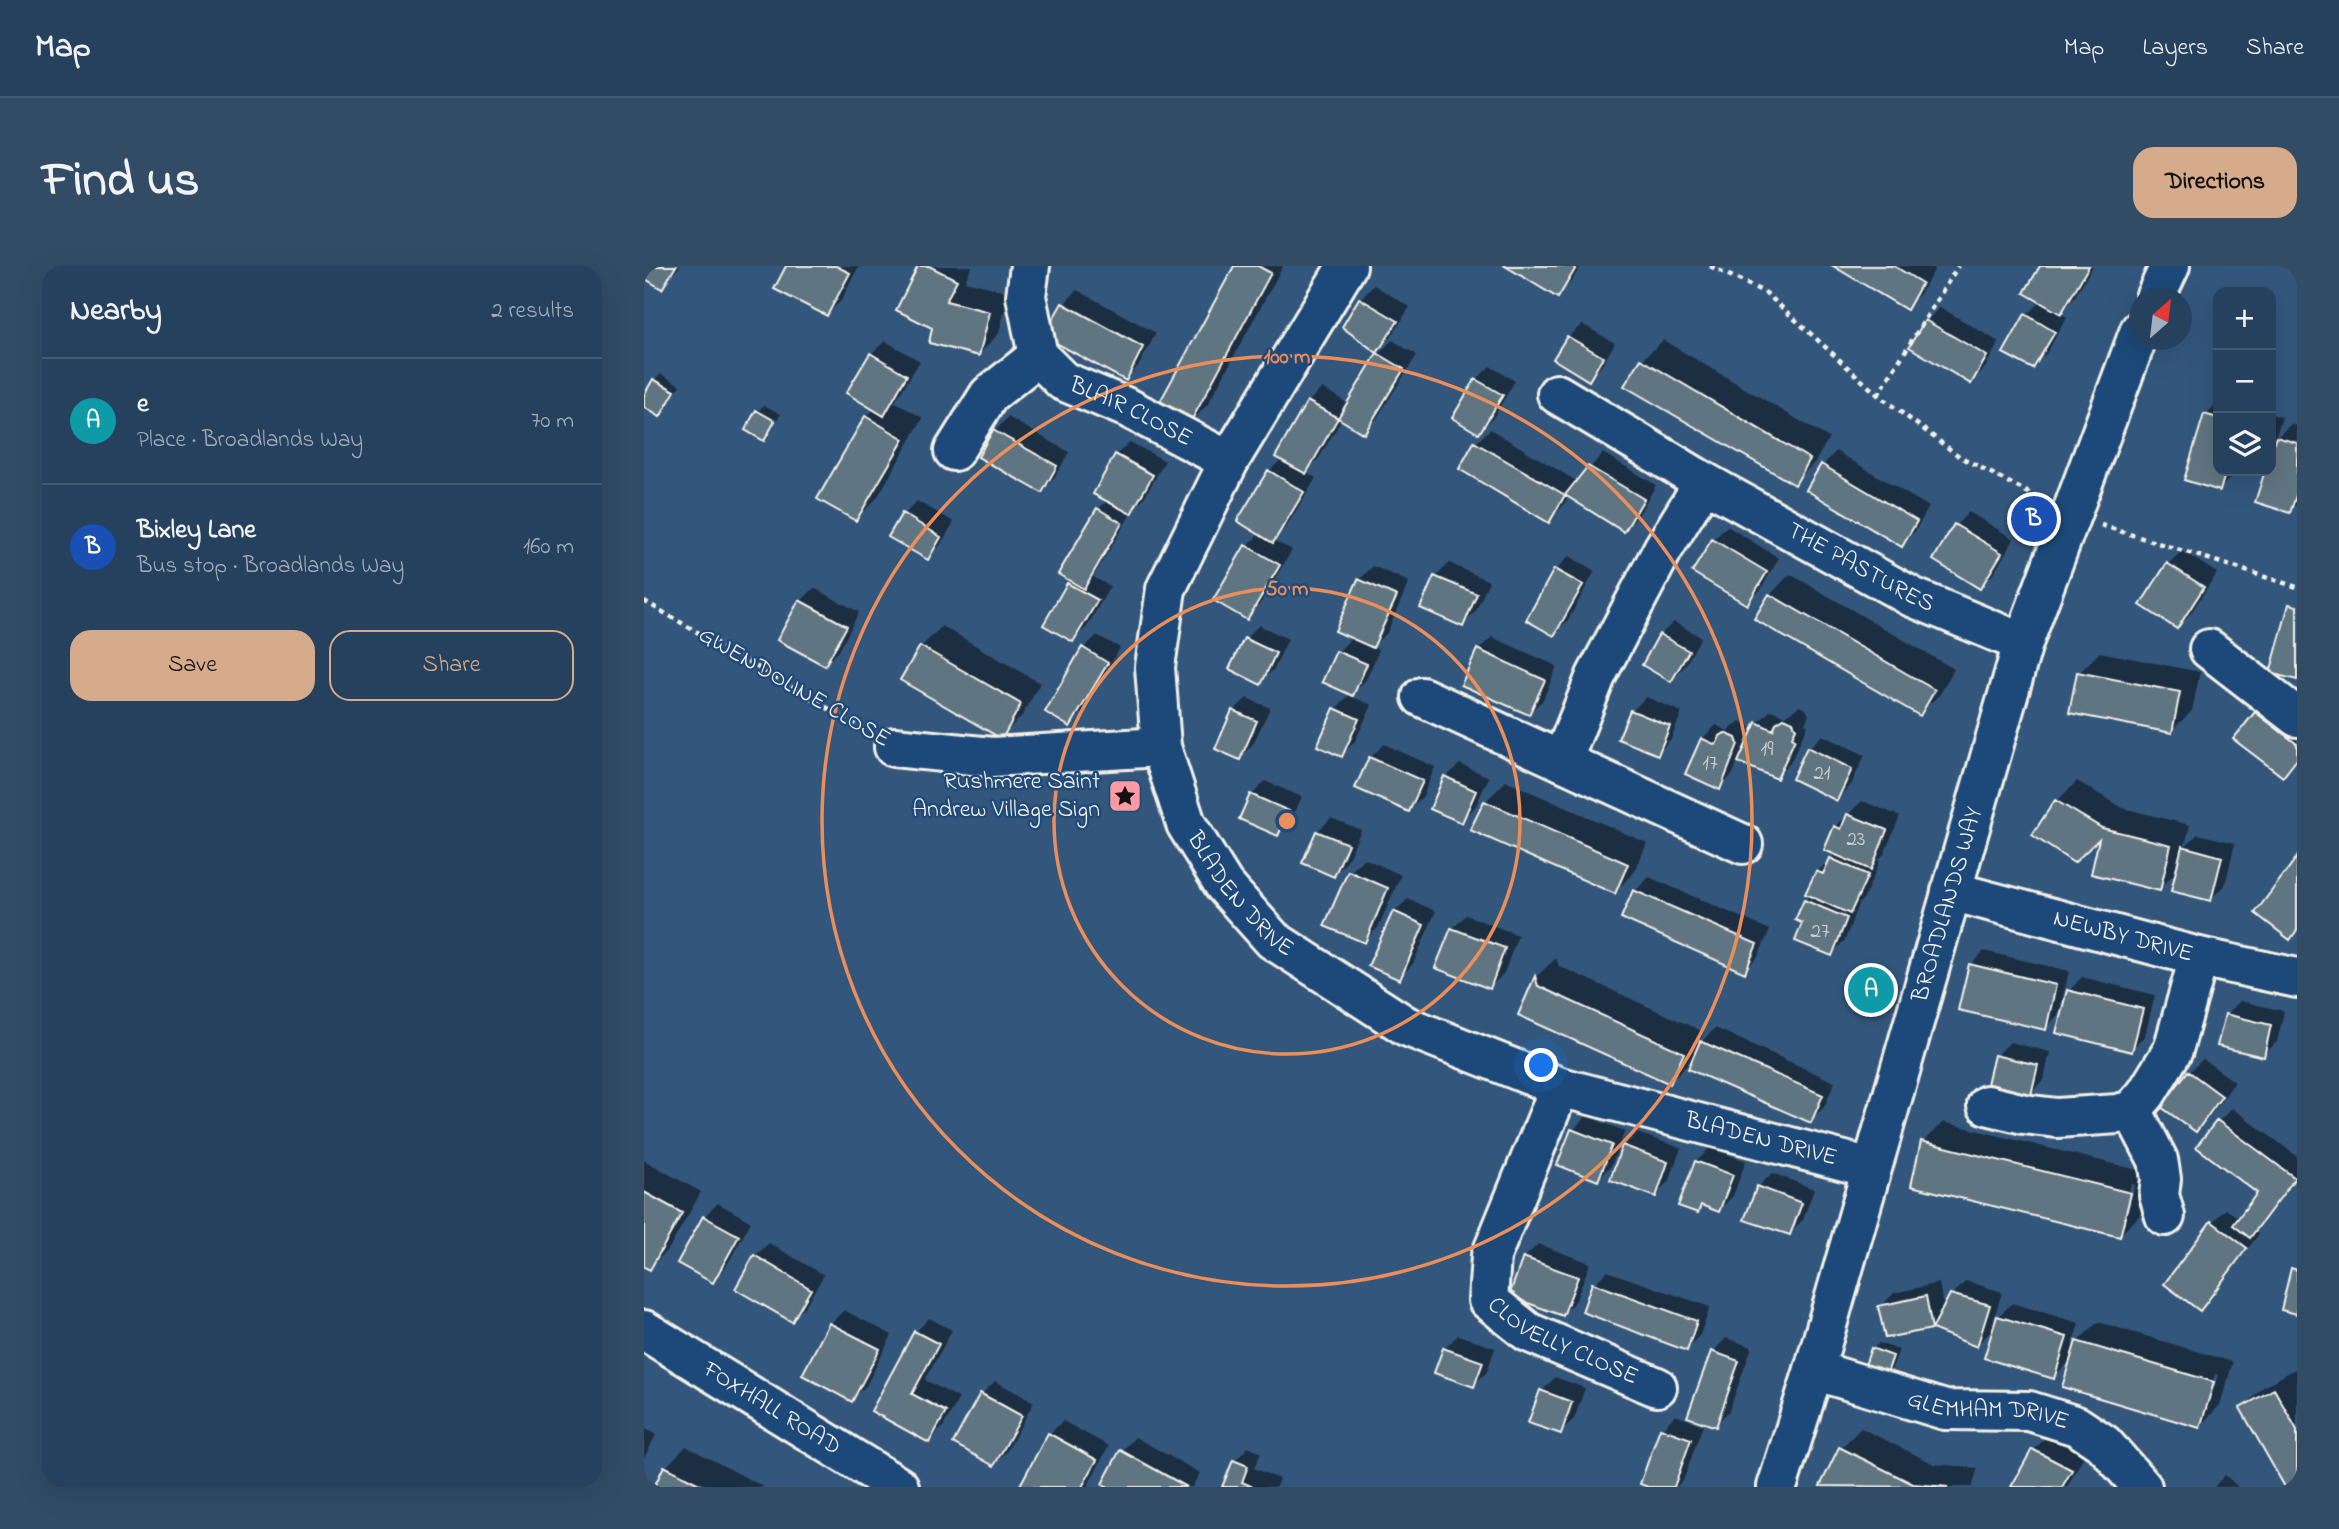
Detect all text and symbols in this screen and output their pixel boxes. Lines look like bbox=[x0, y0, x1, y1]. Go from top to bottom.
text: Map bbox=[35, 24, 91, 72]
text: Map bbox=[2064, 31, 2104, 66]
text: Layers bbox=[2142, 31, 2208, 66]
text: Share bbox=[2246, 31, 2304, 66]
text: Find us bbox=[42, 146, 199, 218]
button: Directions bbox=[2133, 147, 2297, 218]
north arrow bbox=[2129, 287, 2192, 350]
map controls bbox=[2213, 287, 2276, 476]
button: + bbox=[2213, 287, 2276, 350]
text: Nearby bbox=[70, 290, 162, 334]
text: 2 results bbox=[491, 295, 574, 328]
text: 100 m bbox=[1264, 343, 1310, 373]
button: − bbox=[2213, 350, 2276, 413]
street label: BLAIR CLOSE bbox=[1063, 368, 1199, 456]
text: e bbox=[137, 386, 149, 424]
text: A bbox=[86, 405, 100, 438]
text: 70 m bbox=[531, 405, 574, 438]
button: layers bbox=[2213, 413, 2276, 476]
text: Place · Broadlands Way bbox=[137, 424, 363, 457]
pin: B bbox=[2011, 493, 2057, 545]
text: Bixley Lane bbox=[137, 512, 256, 550]
street label: THE PASTURES bbox=[1781, 514, 1940, 622]
text: B bbox=[85, 531, 101, 564]
text: 160 m bbox=[523, 531, 574, 564]
text: Bus stop · Broadlands Way bbox=[137, 550, 404, 583]
text: 50 m bbox=[1266, 575, 1308, 605]
street label: GWENDOLINE CLOSE bbox=[691, 619, 897, 757]
button: Save bbox=[70, 630, 315, 701]
button: Share bbox=[329, 630, 574, 701]
house number: 19 bbox=[1761, 735, 1774, 765]
house number: 17 bbox=[1702, 749, 1718, 779]
house number: 21 bbox=[1813, 759, 1831, 789]
place label: Rushmere Saint Andrew Village Sign bbox=[912, 765, 1100, 828]
place icon: Rushmere Saint Andrew Village Sign bbox=[1106, 777, 1144, 815]
street label: BROADLANDS WAY bbox=[1903, 803, 1992, 1007]
centre of rings bbox=[1275, 809, 1299, 833]
street label: BLADEN DRIVE bbox=[1177, 824, 1301, 966]
house number: 23 bbox=[1846, 825, 1866, 855]
street label: NEWBY DRIVE bbox=[2049, 901, 2197, 972]
house number: 27 bbox=[1810, 917, 1830, 947]
pin: A bbox=[1848, 964, 1894, 1016]
your location bbox=[1524, 1048, 1558, 1082]
street label: BLADEN DRIVE bbox=[1681, 1103, 1841, 1176]
street label: CLOVELLY CLOSE bbox=[1480, 1288, 1644, 1394]
street label: FOXHALL ROAD bbox=[695, 1352, 848, 1465]
street label: GLEMHAM DRIVE bbox=[1903, 1382, 2073, 1440]

